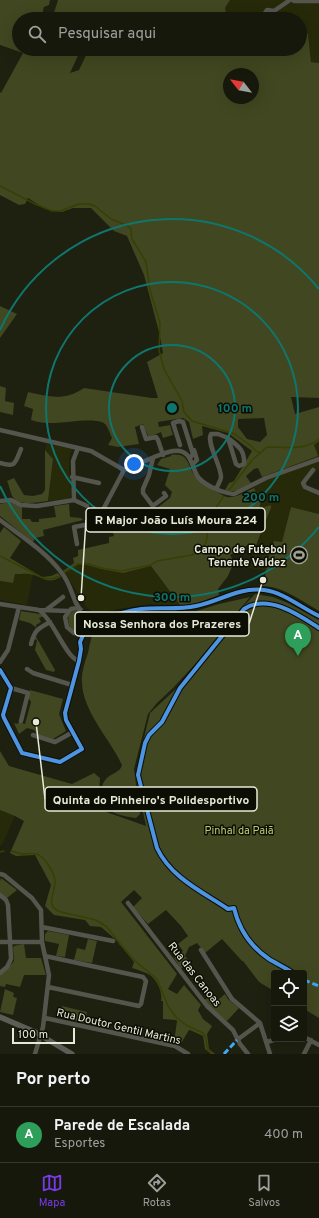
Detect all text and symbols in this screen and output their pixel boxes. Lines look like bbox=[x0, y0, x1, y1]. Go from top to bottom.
search box bbox=[12, 12, 307, 56]
icon: search bbox=[26, 23, 48, 45]
text: Pesquisar aqui bbox=[58, 25, 156, 44]
north arrow bbox=[223, 68, 259, 104]
centre of rings bbox=[165, 401, 179, 415]
text: 100 m bbox=[218, 401, 252, 417]
your location bbox=[124, 454, 144, 474]
text: 200 m bbox=[243, 490, 279, 506]
callout: R Major João Luís Moura 224 bbox=[86, 508, 265, 532]
text: R Major João Luís Moura 224 bbox=[95, 513, 258, 529]
place label: Campo de Futebol Tenente Valdez bbox=[194, 543, 286, 570]
sports icon: Campo de Futebol Tenente Valdez bbox=[289, 545, 309, 565]
text: 300 m bbox=[154, 590, 190, 606]
callout: Nossa Senhora dos Prazeres bbox=[75, 612, 249, 636]
text: Nossa Senhora dos Prazeres bbox=[83, 617, 241, 633]
pin: A bbox=[285, 623, 311, 656]
callout: Quinta do Pinheiro's Polidesportivo bbox=[45, 787, 257, 811]
text: Quinta do Pinheiro's Polidesportivo bbox=[53, 793, 249, 809]
park label: Pinhal da Paiã bbox=[204, 824, 274, 838]
street label: Rua das Canoas bbox=[165, 940, 224, 1010]
map controls bbox=[271, 970, 307, 1042]
button: locate bbox=[271, 970, 307, 1006]
street label: Rua Doutor Gentil Martins bbox=[55, 1006, 182, 1048]
button: layers bbox=[271, 1006, 307, 1042]
scale bar bbox=[12, 1026, 75, 1045]
text: 100 m bbox=[18, 1028, 48, 1042]
text: Por perto bbox=[16, 1069, 90, 1091]
text: Parede de Escalada bbox=[54, 1117, 190, 1136]
text: A bbox=[24, 1127, 34, 1143]
text: 400 m bbox=[264, 1127, 303, 1143]
text: Esportes bbox=[54, 1136, 105, 1152]
tab: Mapa bbox=[39, 1172, 65, 1210]
tab: Rotas bbox=[143, 1172, 171, 1210]
tab: Salvos bbox=[248, 1172, 280, 1210]

